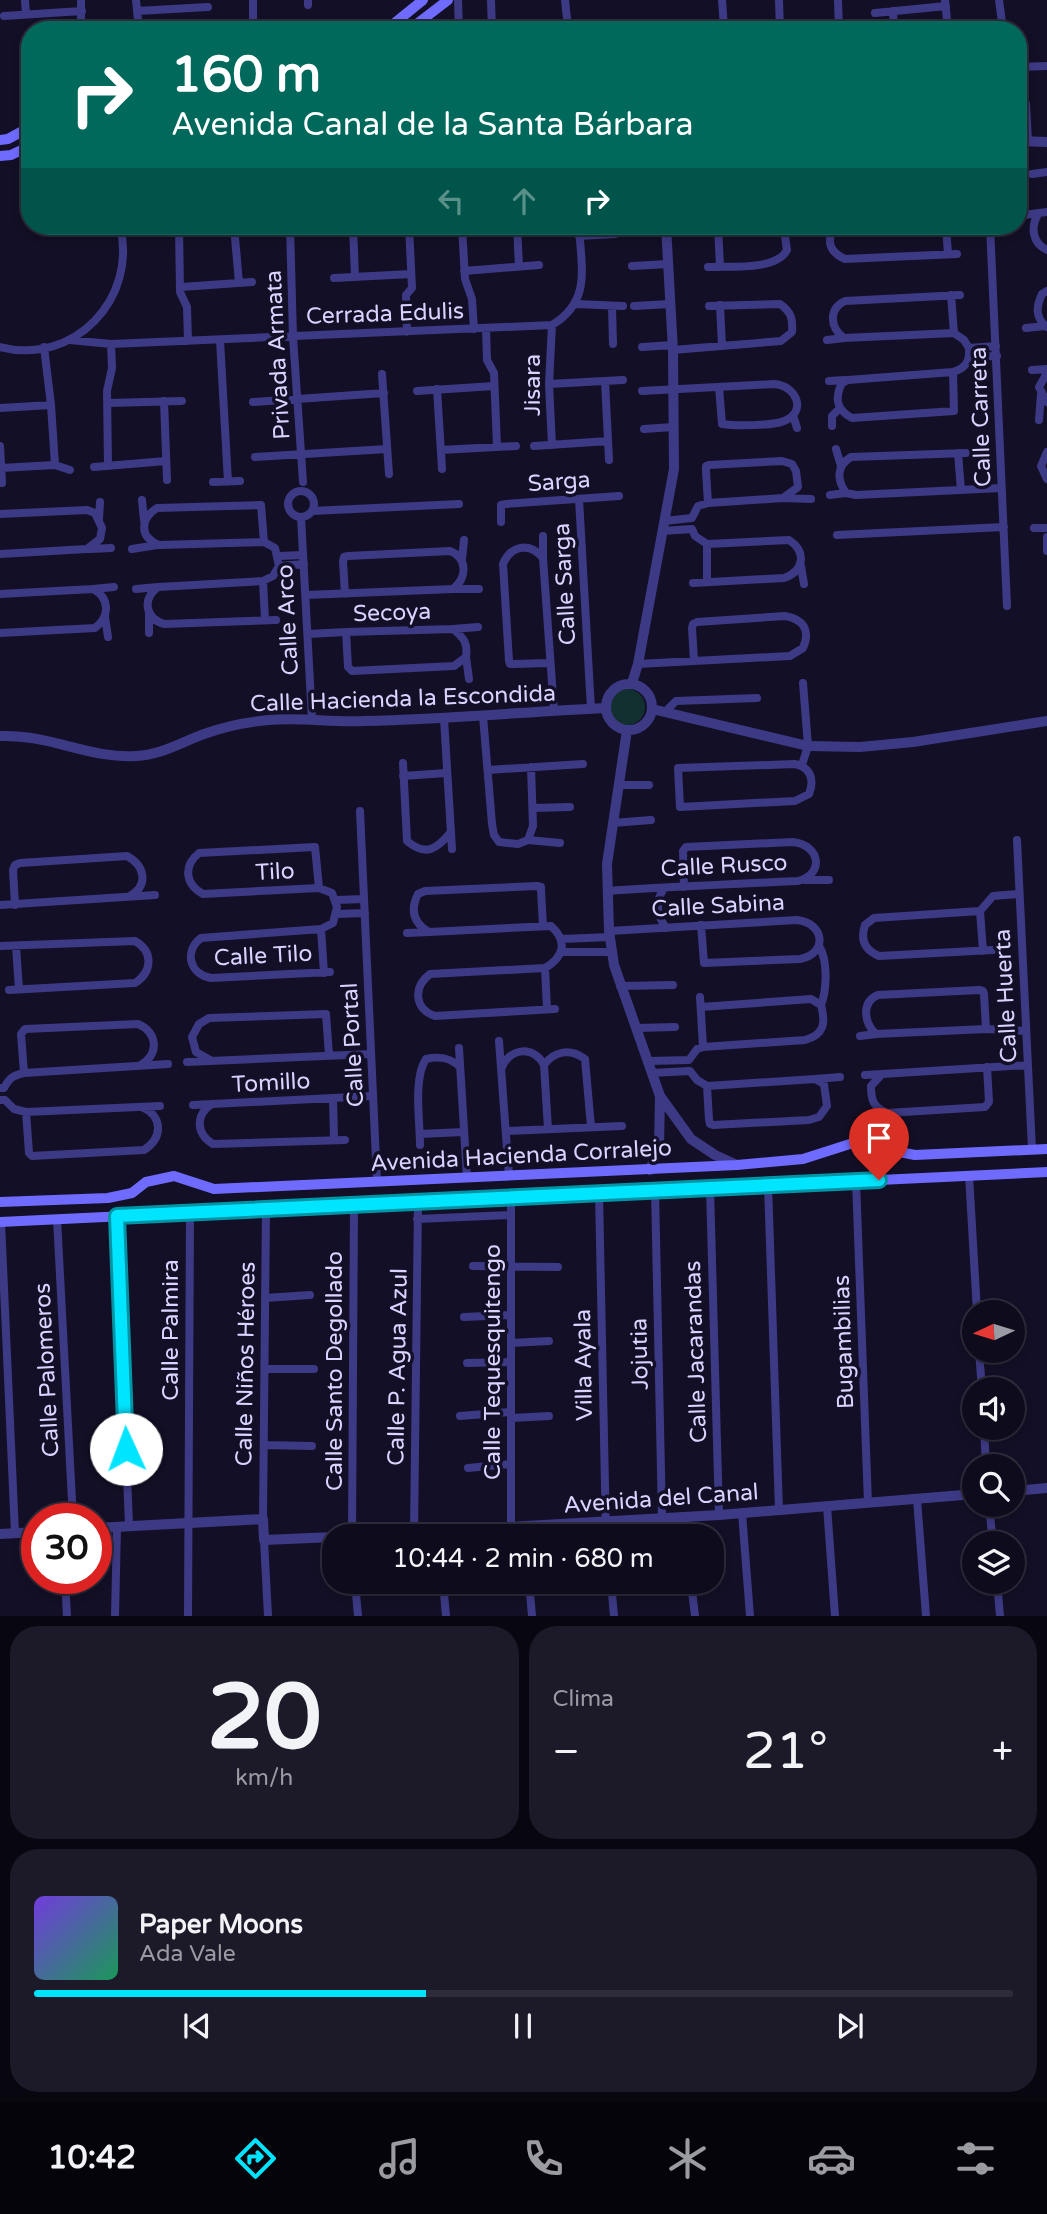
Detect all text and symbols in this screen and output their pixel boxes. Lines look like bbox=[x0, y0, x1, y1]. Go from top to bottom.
text: 160 m bbox=[171, 46, 321, 105]
icon: right bbox=[56, 49, 147, 140]
text: Avenida Canal de la Santa Bárbara bbox=[171, 106, 694, 144]
icon: left bbox=[432, 182, 470, 220]
icon: ahead bbox=[505, 182, 543, 220]
icon: right bbox=[578, 182, 616, 220]
street label: Privada Armata bbox=[260, 270, 296, 440]
street label: Cerrada Edulis bbox=[306, 297, 464, 331]
street label: Calle Carreta bbox=[965, 346, 997, 488]
street label: Jisara bbox=[519, 354, 547, 416]
street label: Sarga bbox=[527, 466, 591, 498]
street label: Calle Sarga bbox=[548, 522, 582, 646]
street label: Calle Arco bbox=[271, 564, 305, 676]
street label: Secoya bbox=[352, 598, 432, 628]
street label: Calle Hacienda la Escondida bbox=[250, 680, 557, 718]
street label: Calle Rusco bbox=[660, 849, 788, 883]
street label: Tilo bbox=[255, 857, 295, 887]
street label: Calle Sabina bbox=[651, 889, 786, 923]
street label: Calle Huerta bbox=[989, 928, 1023, 1064]
street label: Calle Tilo bbox=[213, 939, 313, 973]
street label: Calle Portal bbox=[336, 982, 370, 1108]
street label: Tomillo bbox=[231, 1067, 311, 1099]
pin bbox=[849, 1108, 909, 1180]
icon: arrive bbox=[860, 1119, 898, 1157]
street label: Avenida Hacienda Corralejo bbox=[370, 1134, 673, 1178]
street label: Calle Tequesquitengo bbox=[479, 1244, 507, 1480]
street label: Calle Santo Degollado bbox=[321, 1251, 349, 1491]
street label: Calle Palmira bbox=[157, 1259, 185, 1401]
street label: Calle Jacarandas bbox=[679, 1260, 713, 1444]
street label: Calle Niños Héroes bbox=[230, 1261, 262, 1467]
street label: Calle P. Agua Azul bbox=[382, 1268, 414, 1466]
street label: Bugambilias bbox=[828, 1275, 860, 1409]
street label: Calle Palomeros bbox=[28, 1282, 66, 1458]
north arrow bbox=[962, 1300, 1026, 1363]
map controls bbox=[962, 1300, 1025, 1594]
street label: Villa Ayala bbox=[569, 1309, 599, 1421]
street label: Jojutia bbox=[625, 1318, 655, 1390]
button: sound bbox=[962, 1377, 1025, 1440]
position arrow bbox=[89, 1412, 163, 1486]
button: search bbox=[962, 1454, 1025, 1517]
street label: Avenida del Canal bbox=[563, 1478, 759, 1520]
speed limit sign: 30 bbox=[21, 1503, 112, 1594]
button: layers bbox=[962, 1531, 1025, 1594]
text: 10:44 · 2 min · 680 m bbox=[392, 1543, 654, 1574]
text: 20 bbox=[207, 1663, 321, 1773]
text: Clima bbox=[553, 1685, 614, 1713]
text: 21° bbox=[743, 1720, 828, 1783]
text: − bbox=[553, 1729, 580, 1775]
text: + bbox=[992, 1729, 1013, 1775]
text: km/h bbox=[235, 1764, 293, 1792]
text: Paper Moons bbox=[139, 1909, 303, 1940]
text: Ada Vale bbox=[139, 1940, 236, 1968]
icon: previous bbox=[178, 2007, 216, 2045]
icon: pause bbox=[504, 2007, 542, 2045]
icon: next bbox=[831, 2007, 869, 2045]
icon: directions bbox=[231, 2134, 280, 2183]
icon: music bbox=[375, 2134, 424, 2183]
icon: phone bbox=[519, 2134, 568, 2183]
icon: climate bbox=[663, 2134, 712, 2183]
icon: car bbox=[807, 2134, 856, 2183]
icon: filters bbox=[951, 2134, 1000, 2183]
text: 10:42 bbox=[47, 2139, 136, 2177]

